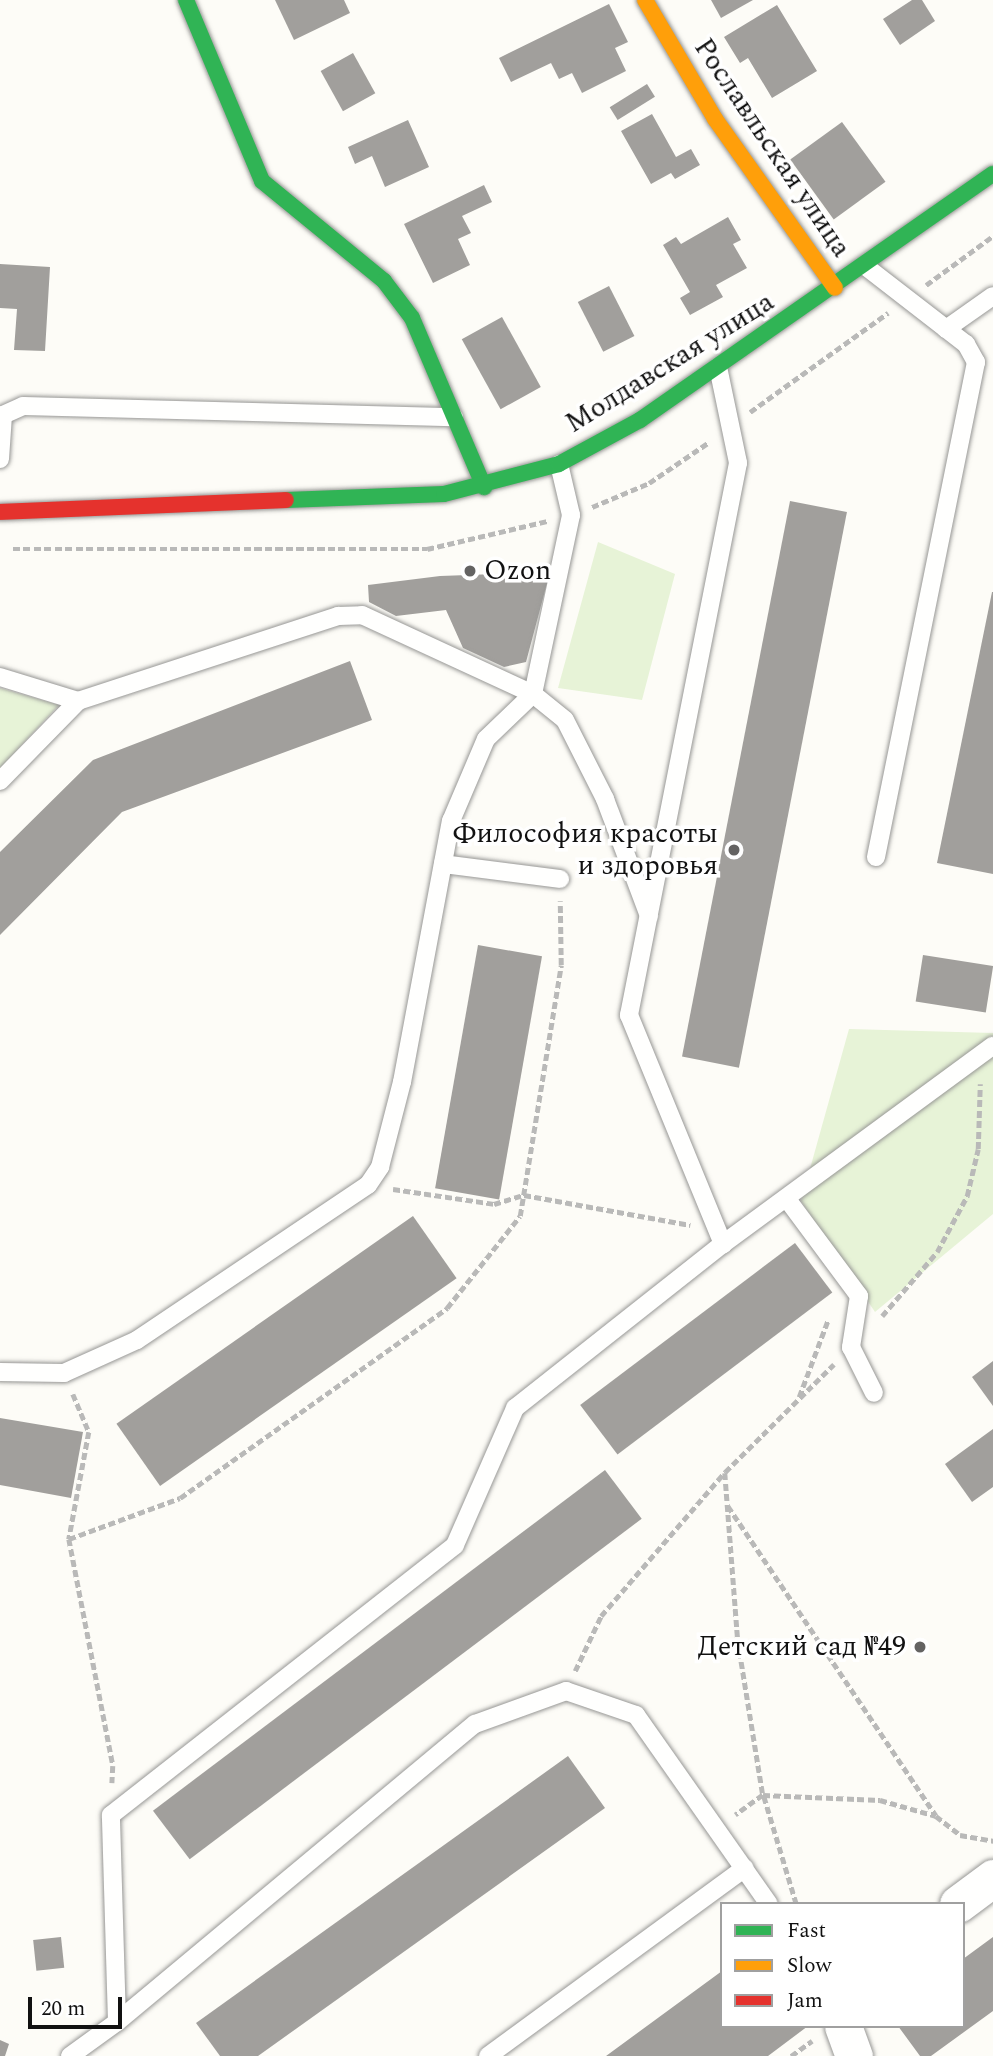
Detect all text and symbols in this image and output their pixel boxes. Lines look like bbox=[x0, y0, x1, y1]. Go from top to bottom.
street label: Рославльская улица bbox=[686, 32, 858, 264]
street label: Молдавская улица bbox=[560, 285, 780, 441]
place label: Ozon bbox=[484, 554, 551, 588]
marker: Ozon bbox=[462, 563, 478, 579]
place label: Философия красоты и здоровья bbox=[453, 817, 718, 883]
marker: Философия красоты и здоровья bbox=[724, 840, 744, 860]
place label: Детский сад №49 bbox=[698, 1630, 906, 1664]
marker: Детский сад №49 bbox=[912, 1639, 928, 1655]
legend bbox=[720, 1902, 965, 2028]
text: Fast bbox=[787, 1915, 826, 1947]
text: Slow bbox=[787, 1950, 831, 1982]
scale bar bbox=[32, 1982, 126, 2026]
text: Jam bbox=[787, 1985, 823, 2017]
text: 20 m bbox=[41, 1993, 85, 2025]

